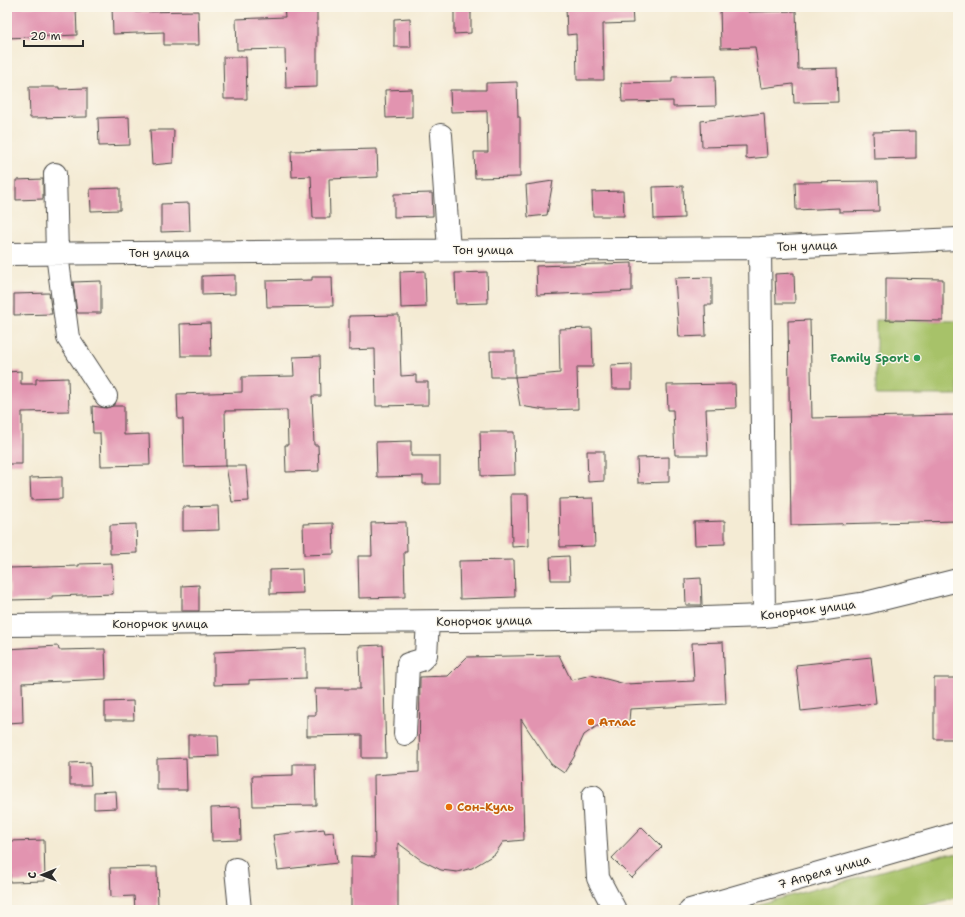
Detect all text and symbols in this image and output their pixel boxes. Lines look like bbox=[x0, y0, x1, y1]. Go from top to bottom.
scale bar bbox=[24, 22, 83, 48]
text: 20 m bbox=[30, 28, 61, 44]
street label: Тон улица bbox=[776, 237, 838, 255]
street label: Тон улица bbox=[453, 242, 514, 258]
street label: Тон улица bbox=[129, 245, 190, 261]
place label: Family Sport bbox=[830, 350, 909, 366]
marker: Family Sport bbox=[912, 353, 922, 363]
street label: Конорчок улица bbox=[760, 596, 857, 624]
street label: Конорчок улица bbox=[436, 612, 533, 630]
street label: Конорчок улица bbox=[112, 616, 208, 632]
place label: Атлас bbox=[599, 714, 636, 730]
marker: Атлас bbox=[586, 717, 596, 727]
place label: Сон-Куль bbox=[457, 799, 514, 815]
marker: Сон-Куль bbox=[444, 802, 454, 812]
street label: 7 Апреля улица bbox=[776, 851, 872, 893]
north arrow bbox=[22, 855, 62, 895]
text: С bbox=[25, 871, 40, 879]

